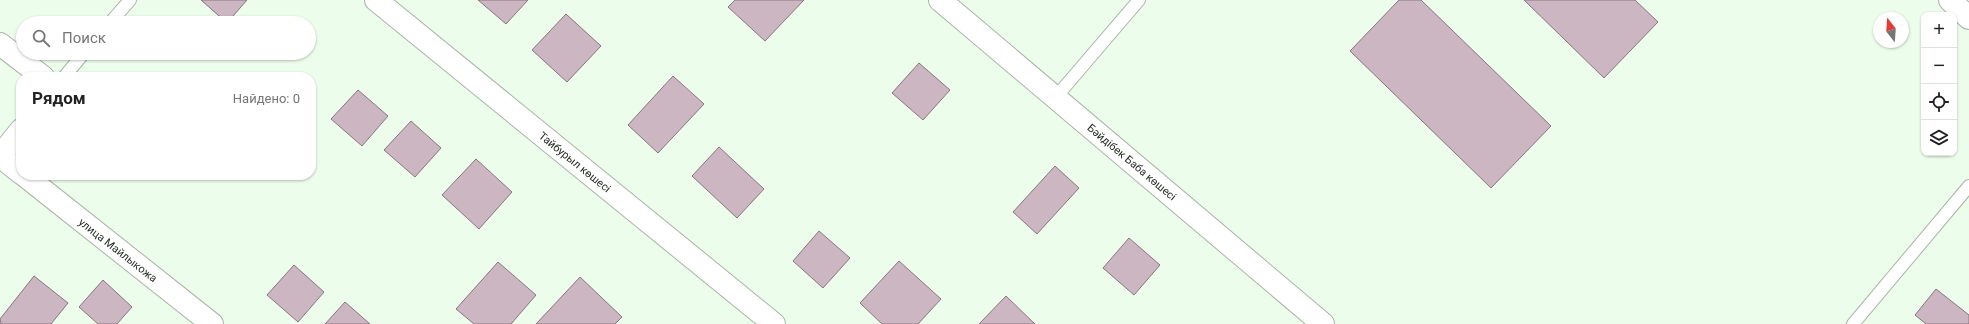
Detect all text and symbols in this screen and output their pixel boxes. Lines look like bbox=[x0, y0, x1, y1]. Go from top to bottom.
north arrow bbox=[1873, 12, 1909, 48]
map controls bbox=[1921, 12, 1957, 156]
button: + bbox=[1921, 12, 1957, 48]
search box bbox=[16, 16, 316, 60]
icon: search bbox=[30, 27, 52, 49]
text: Поиск bbox=[62, 29, 106, 47]
button: − bbox=[1921, 48, 1957, 84]
button: locate bbox=[1921, 84, 1957, 120]
text: Рядом bbox=[32, 88, 86, 108]
text: Найдено: 0 bbox=[233, 91, 300, 106]
button: layers bbox=[1921, 120, 1957, 156]
street label: Бәйдібек Баба көшесі bbox=[1085, 121, 1179, 203]
street label: Тайбурыл көшесі bbox=[536, 129, 613, 195]
street label: улица Майлыкожа bbox=[76, 216, 160, 285]

